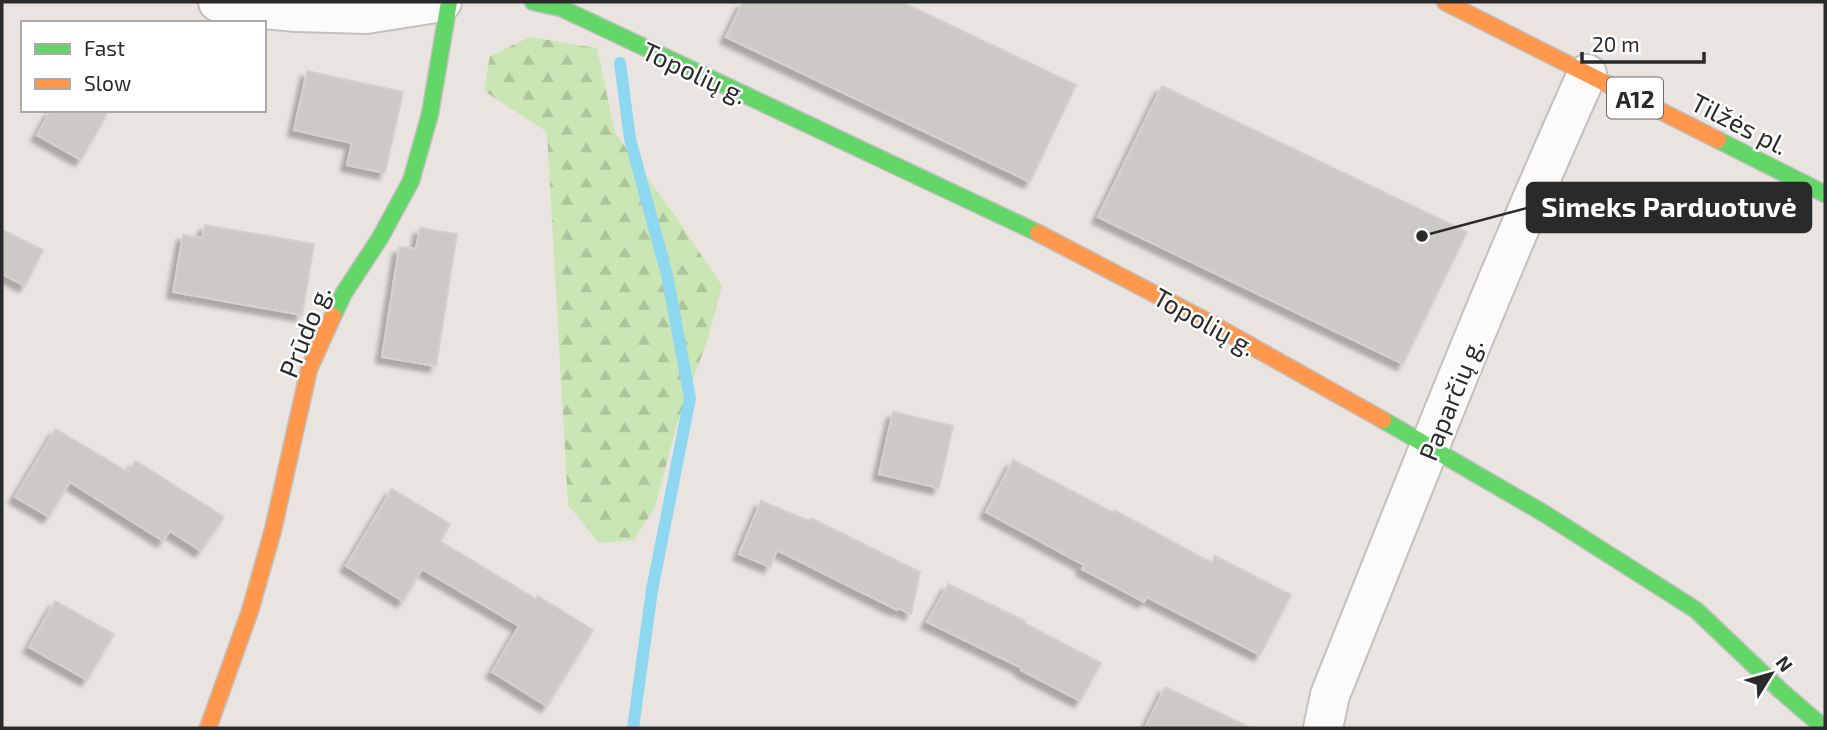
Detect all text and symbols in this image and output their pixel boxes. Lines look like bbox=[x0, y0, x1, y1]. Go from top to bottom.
legend bbox=[21, 21, 266, 112]
scale bar bbox=[1582, 21, 1704, 65]
text: 20 m bbox=[1592, 31, 1640, 56]
street label: Topolių g. bbox=[638, 34, 752, 110]
text: Fast bbox=[84, 35, 125, 60]
text: Slow bbox=[84, 70, 131, 95]
road number: A12 bbox=[1607, 78, 1663, 118]
street label: Tilžės pl. bbox=[1687, 86, 1793, 160]
callout: Simeks Parduotuvė bbox=[1527, 183, 1811, 232]
text: Simeks Parduotuvė bbox=[1541, 189, 1797, 223]
street label: Prūdo g. bbox=[272, 280, 336, 382]
street label: Topolių g. bbox=[1148, 280, 1262, 362]
street label: Paparčių g. bbox=[1411, 333, 1489, 465]
north arrow bbox=[1736, 639, 1806, 709]
text: N bbox=[1772, 651, 1798, 676]

